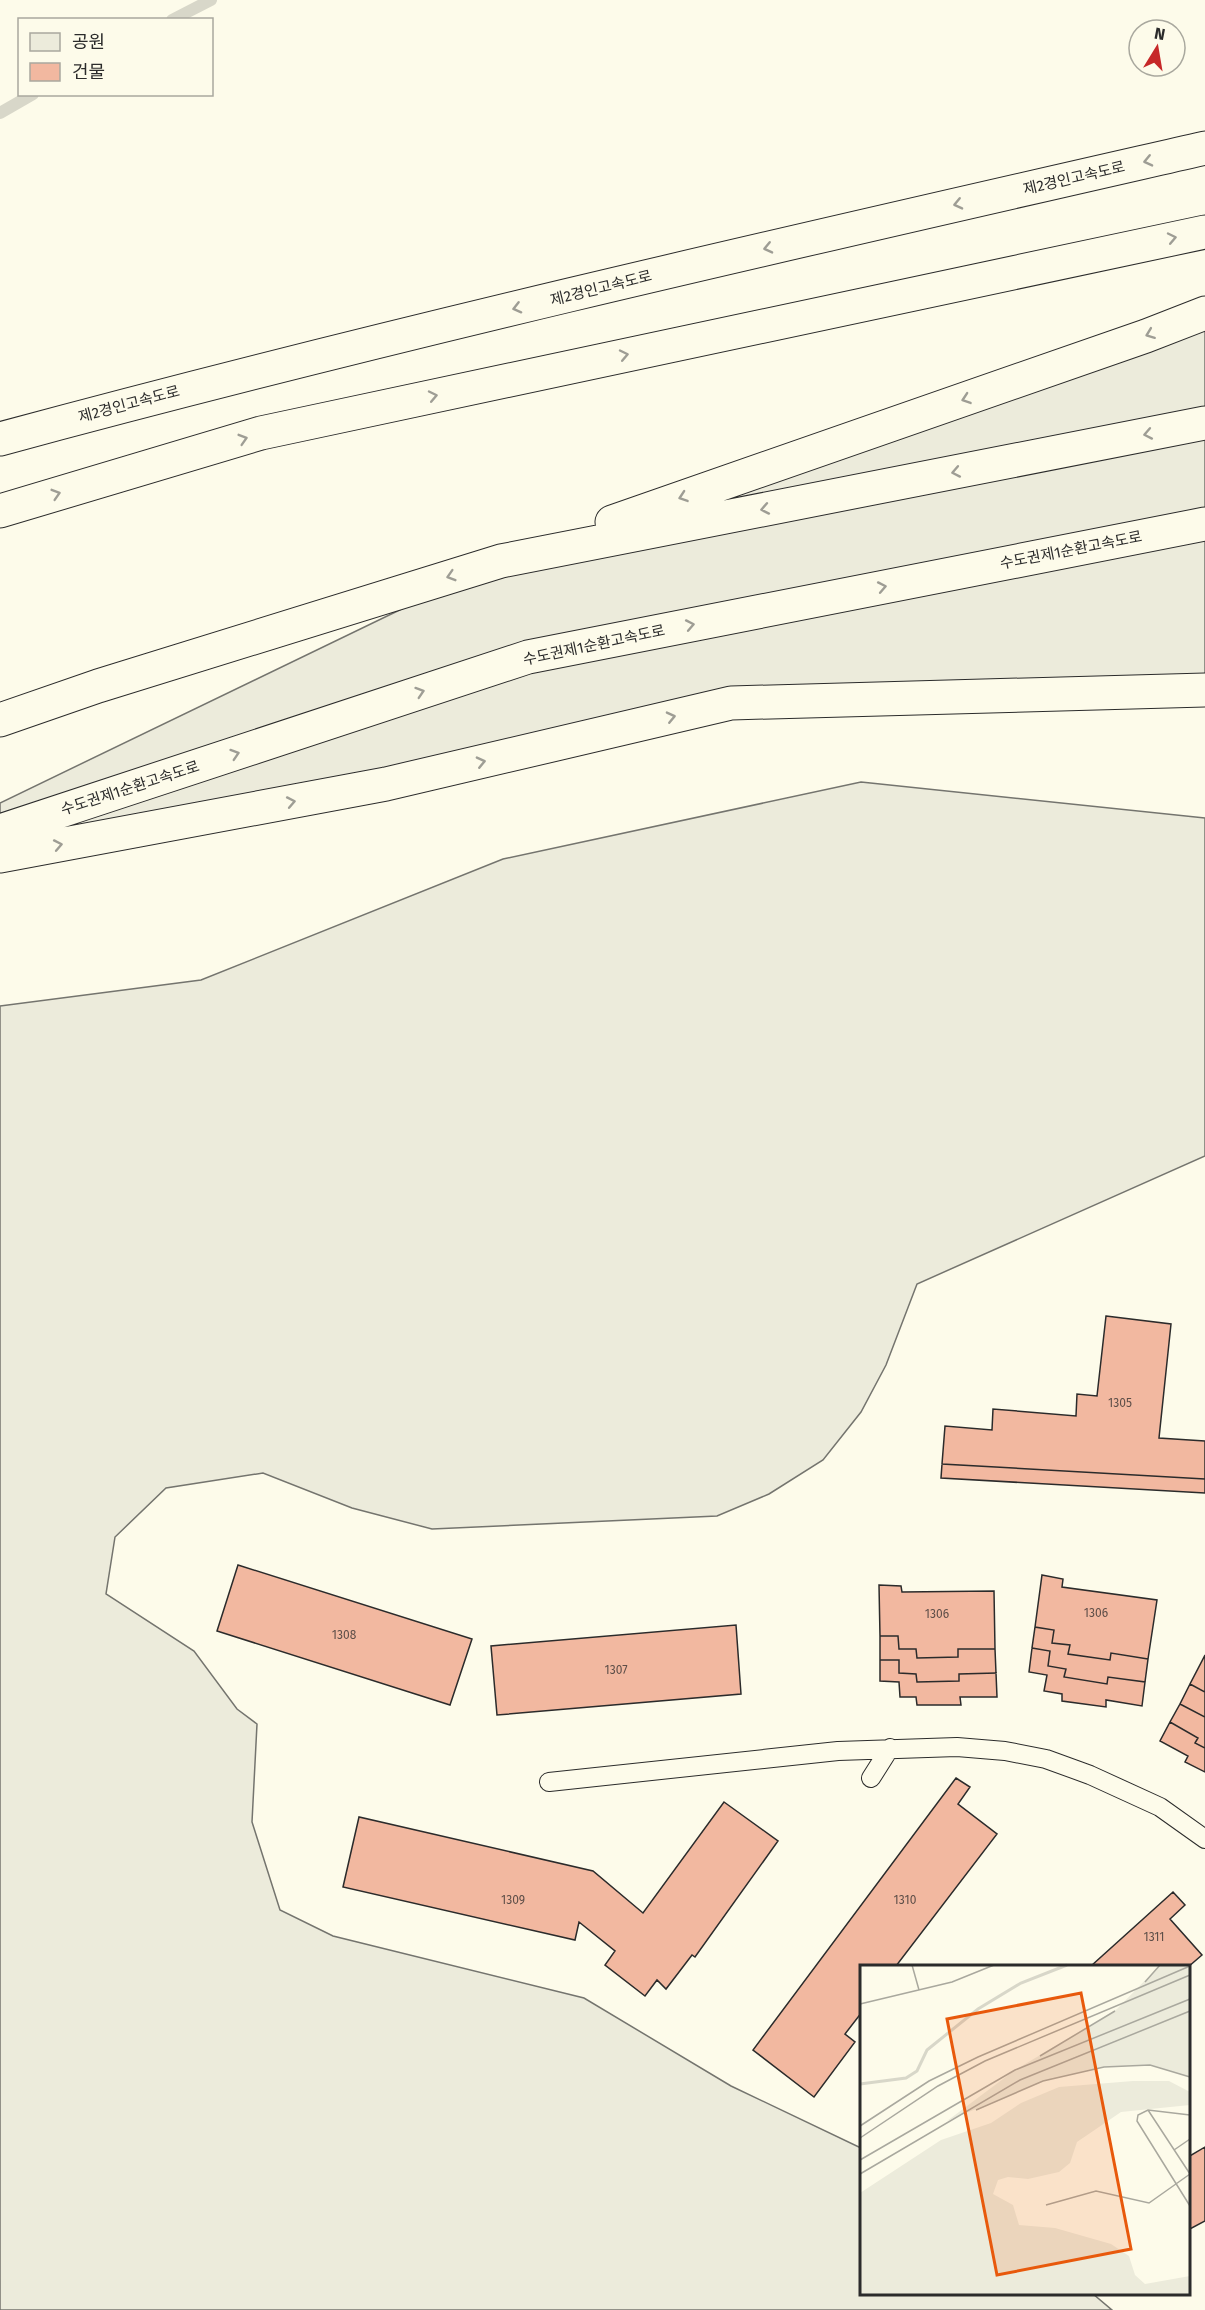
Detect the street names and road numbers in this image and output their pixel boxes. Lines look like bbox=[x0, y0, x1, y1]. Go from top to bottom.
street label: 제2경인고속도로 bbox=[1021, 158, 1127, 198]
street label: 제2경인고속도로 bbox=[548, 267, 654, 309]
street label: 제2경인고속도로 bbox=[76, 382, 182, 426]
street label: 수도권제1순환고속도로 bbox=[998, 527, 1144, 573]
street label: 수도권제1순환고속도로 bbox=[521, 621, 667, 669]
street label: 수도권제1순환고속도로 bbox=[59, 757, 201, 819]

